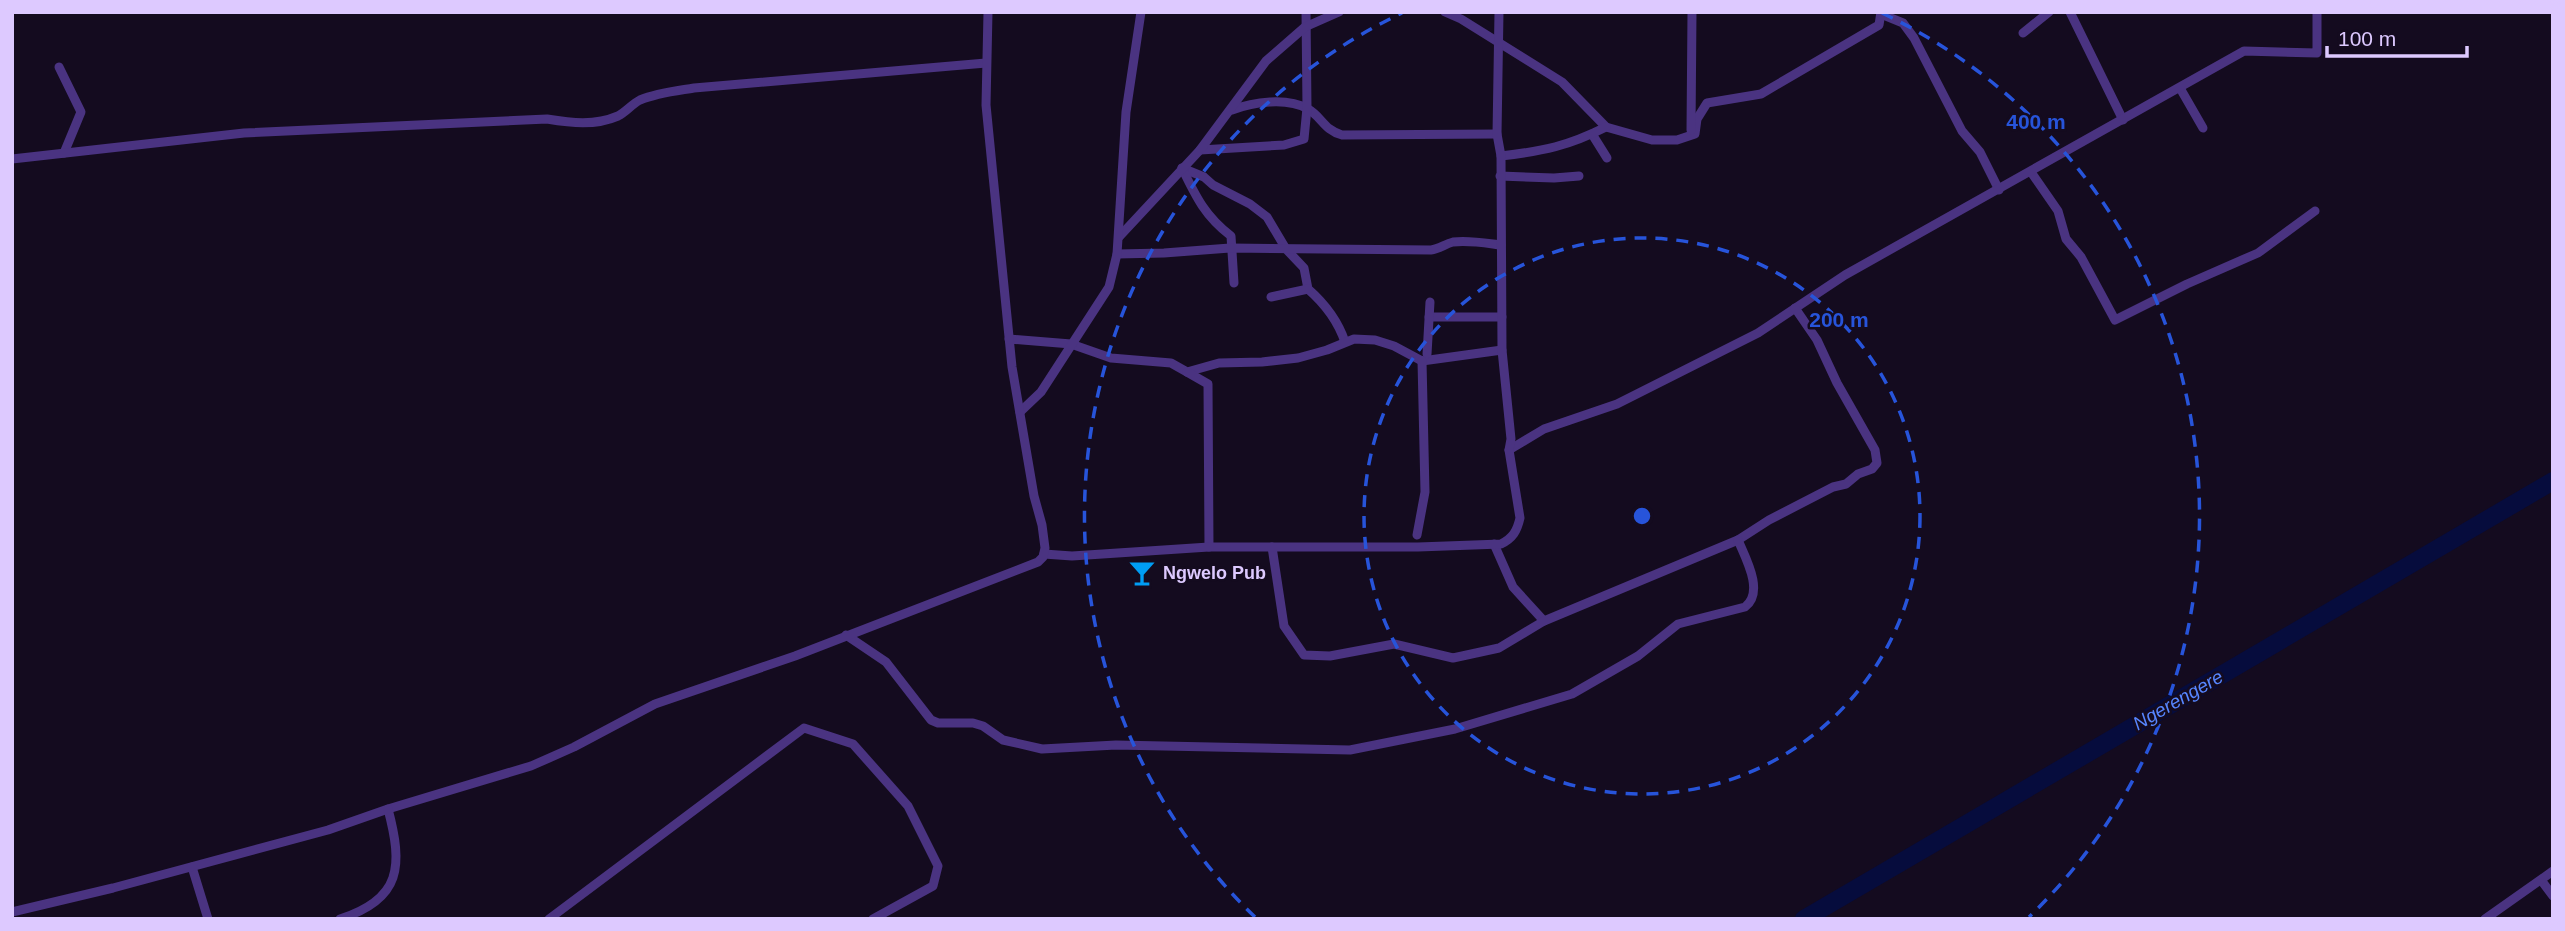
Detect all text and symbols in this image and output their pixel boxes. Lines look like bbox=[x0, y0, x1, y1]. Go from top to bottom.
scale bar bbox=[2327, 14, 2467, 58]
text: 100 m bbox=[2338, 27, 2396, 50]
text: 400 m bbox=[2006, 110, 2066, 133]
text: 200 m bbox=[1809, 308, 1869, 331]
centre of rings bbox=[1630, 504, 1654, 528]
bar icon: Ngwelo Pub bbox=[1127, 558, 1157, 588]
place label: Ngwelo Pub bbox=[1163, 563, 1266, 583]
water label: Ngerengere bbox=[2129, 666, 2227, 734]

